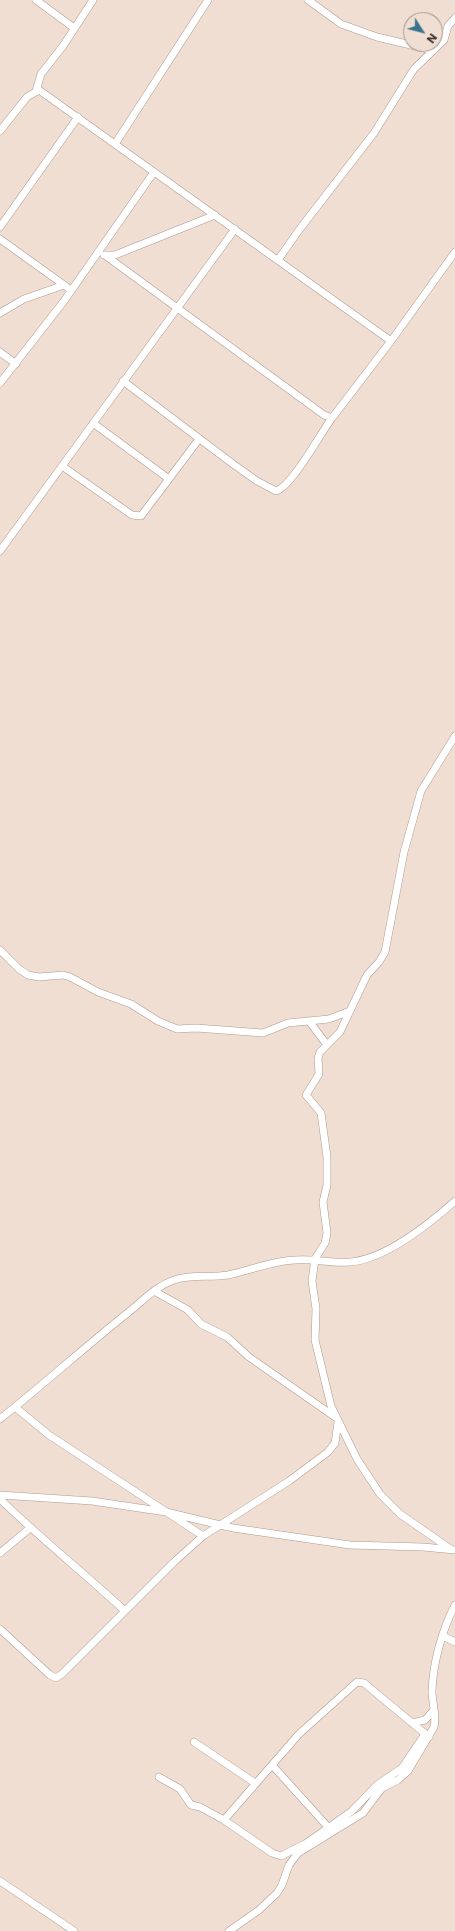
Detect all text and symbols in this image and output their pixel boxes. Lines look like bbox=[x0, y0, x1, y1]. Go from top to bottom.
north arrow bbox=[403, 12, 443, 52]
text: N bbox=[424, 31, 440, 46]

